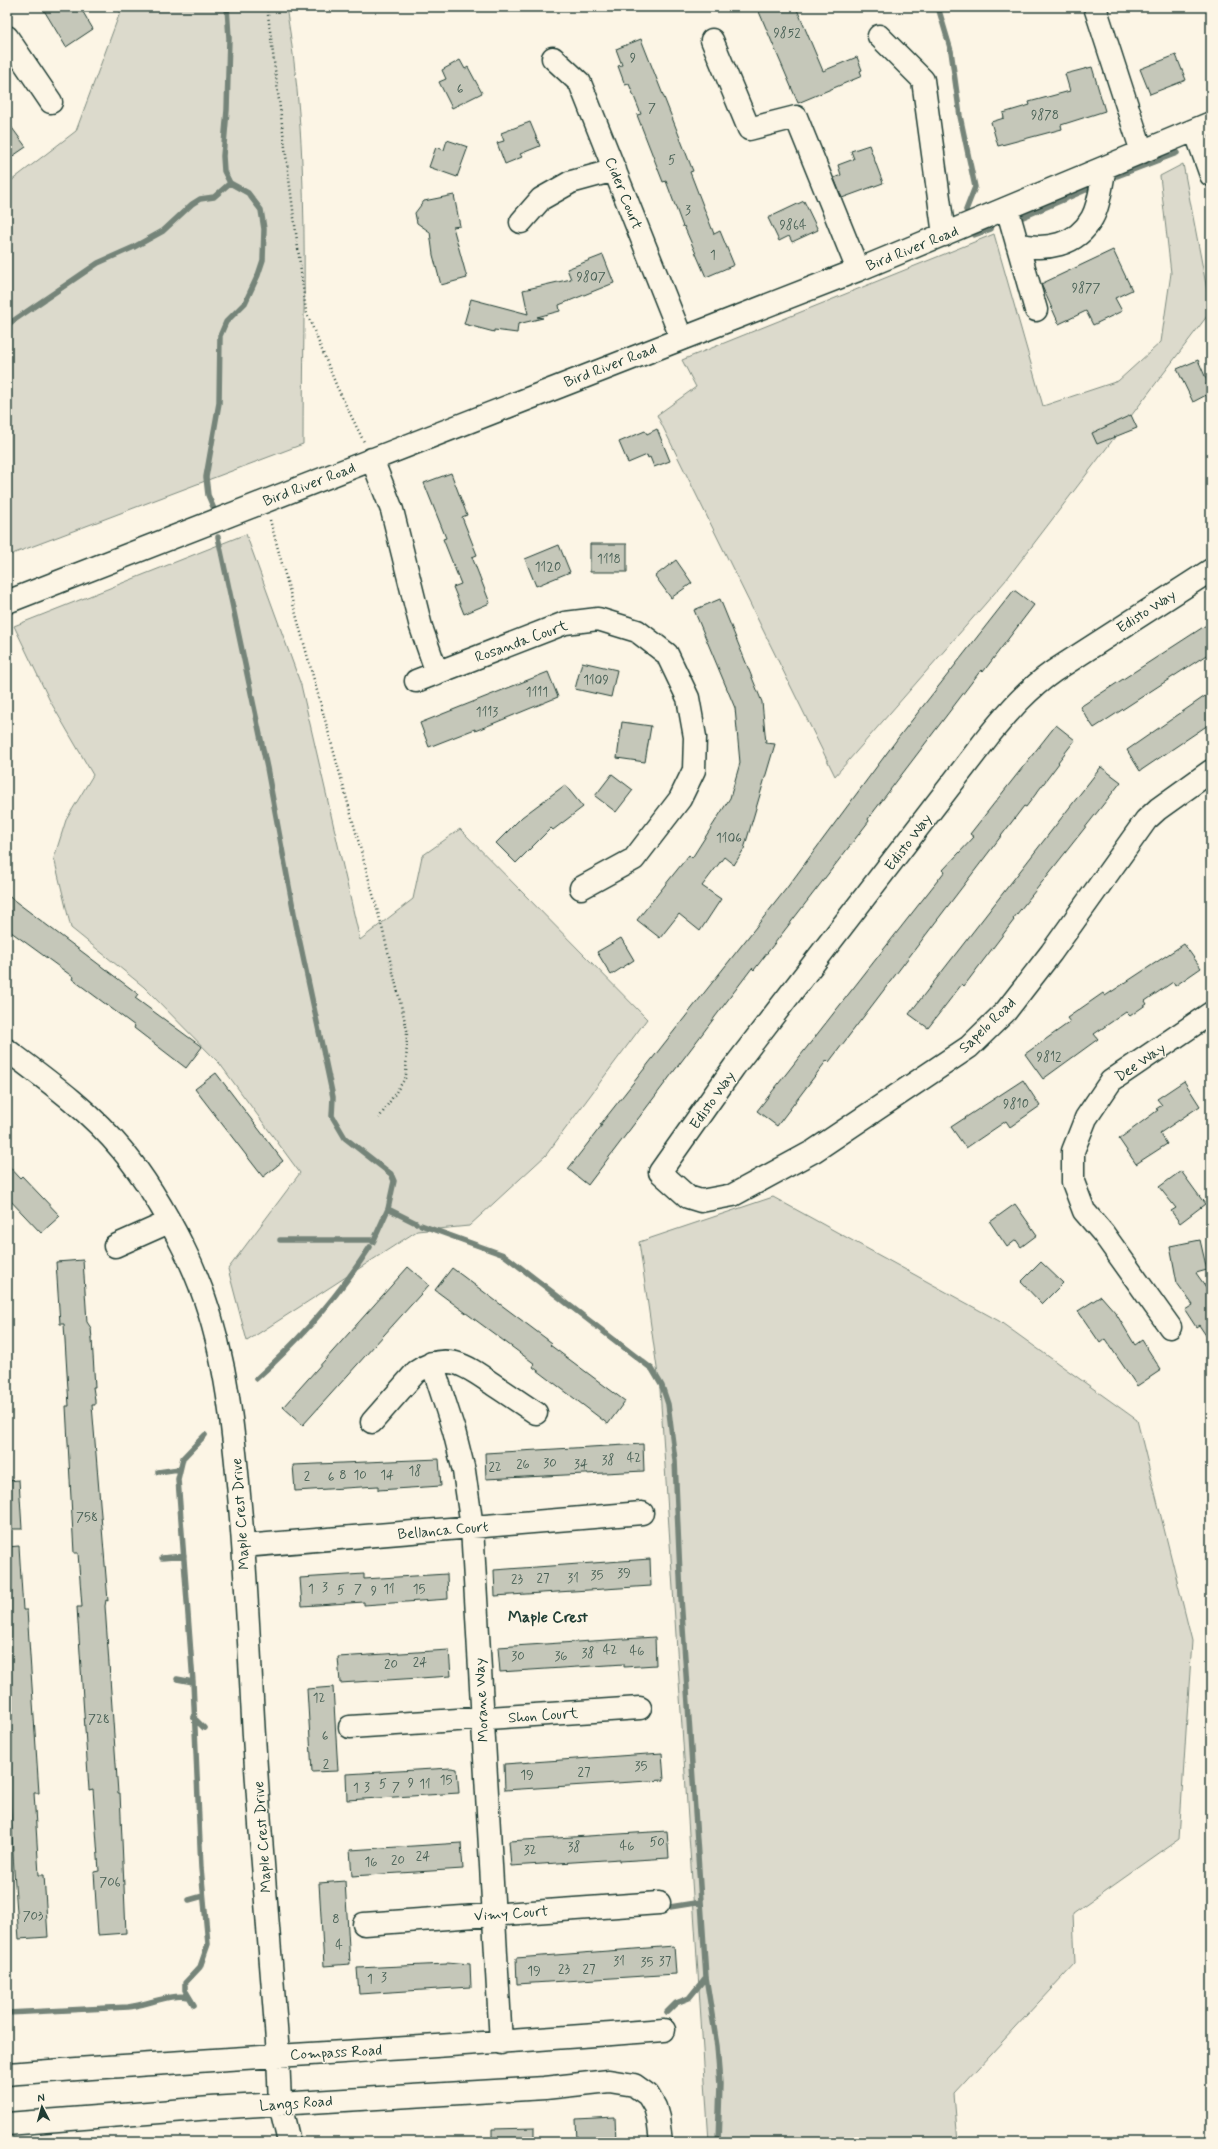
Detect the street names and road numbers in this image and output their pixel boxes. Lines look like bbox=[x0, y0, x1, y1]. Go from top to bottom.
street label: Cider Court bbox=[599, 154, 647, 233]
street label: Bird River Road bbox=[863, 221, 961, 277]
street label: Bird River Road bbox=[561, 339, 660, 393]
street label: Bird River Road bbox=[260, 458, 359, 512]
street label: Edisto Way bbox=[1113, 585, 1180, 638]
street label: Rosanda Court bbox=[472, 616, 571, 668]
street label: Edisto Way bbox=[881, 810, 937, 875]
street label: Sapelo Road bbox=[955, 993, 1021, 1058]
street label: Dee Way bbox=[1111, 1038, 1170, 1087]
street label: Edisto Way bbox=[685, 1067, 740, 1134]
street label: Maple Crest Drive bbox=[227, 1457, 255, 1570]
street label: Bellanca Court bbox=[397, 1517, 490, 1545]
street label: Morane Way bbox=[470, 1657, 494, 1743]
street label: Shon Court bbox=[507, 1704, 579, 1728]
street label: Maple Crest Drive bbox=[249, 1780, 277, 1893]
street label: Vimy Court bbox=[473, 1901, 549, 1927]
street label: Compass Road bbox=[289, 2041, 383, 2065]
street label: Langs Road bbox=[259, 2091, 333, 2118]

